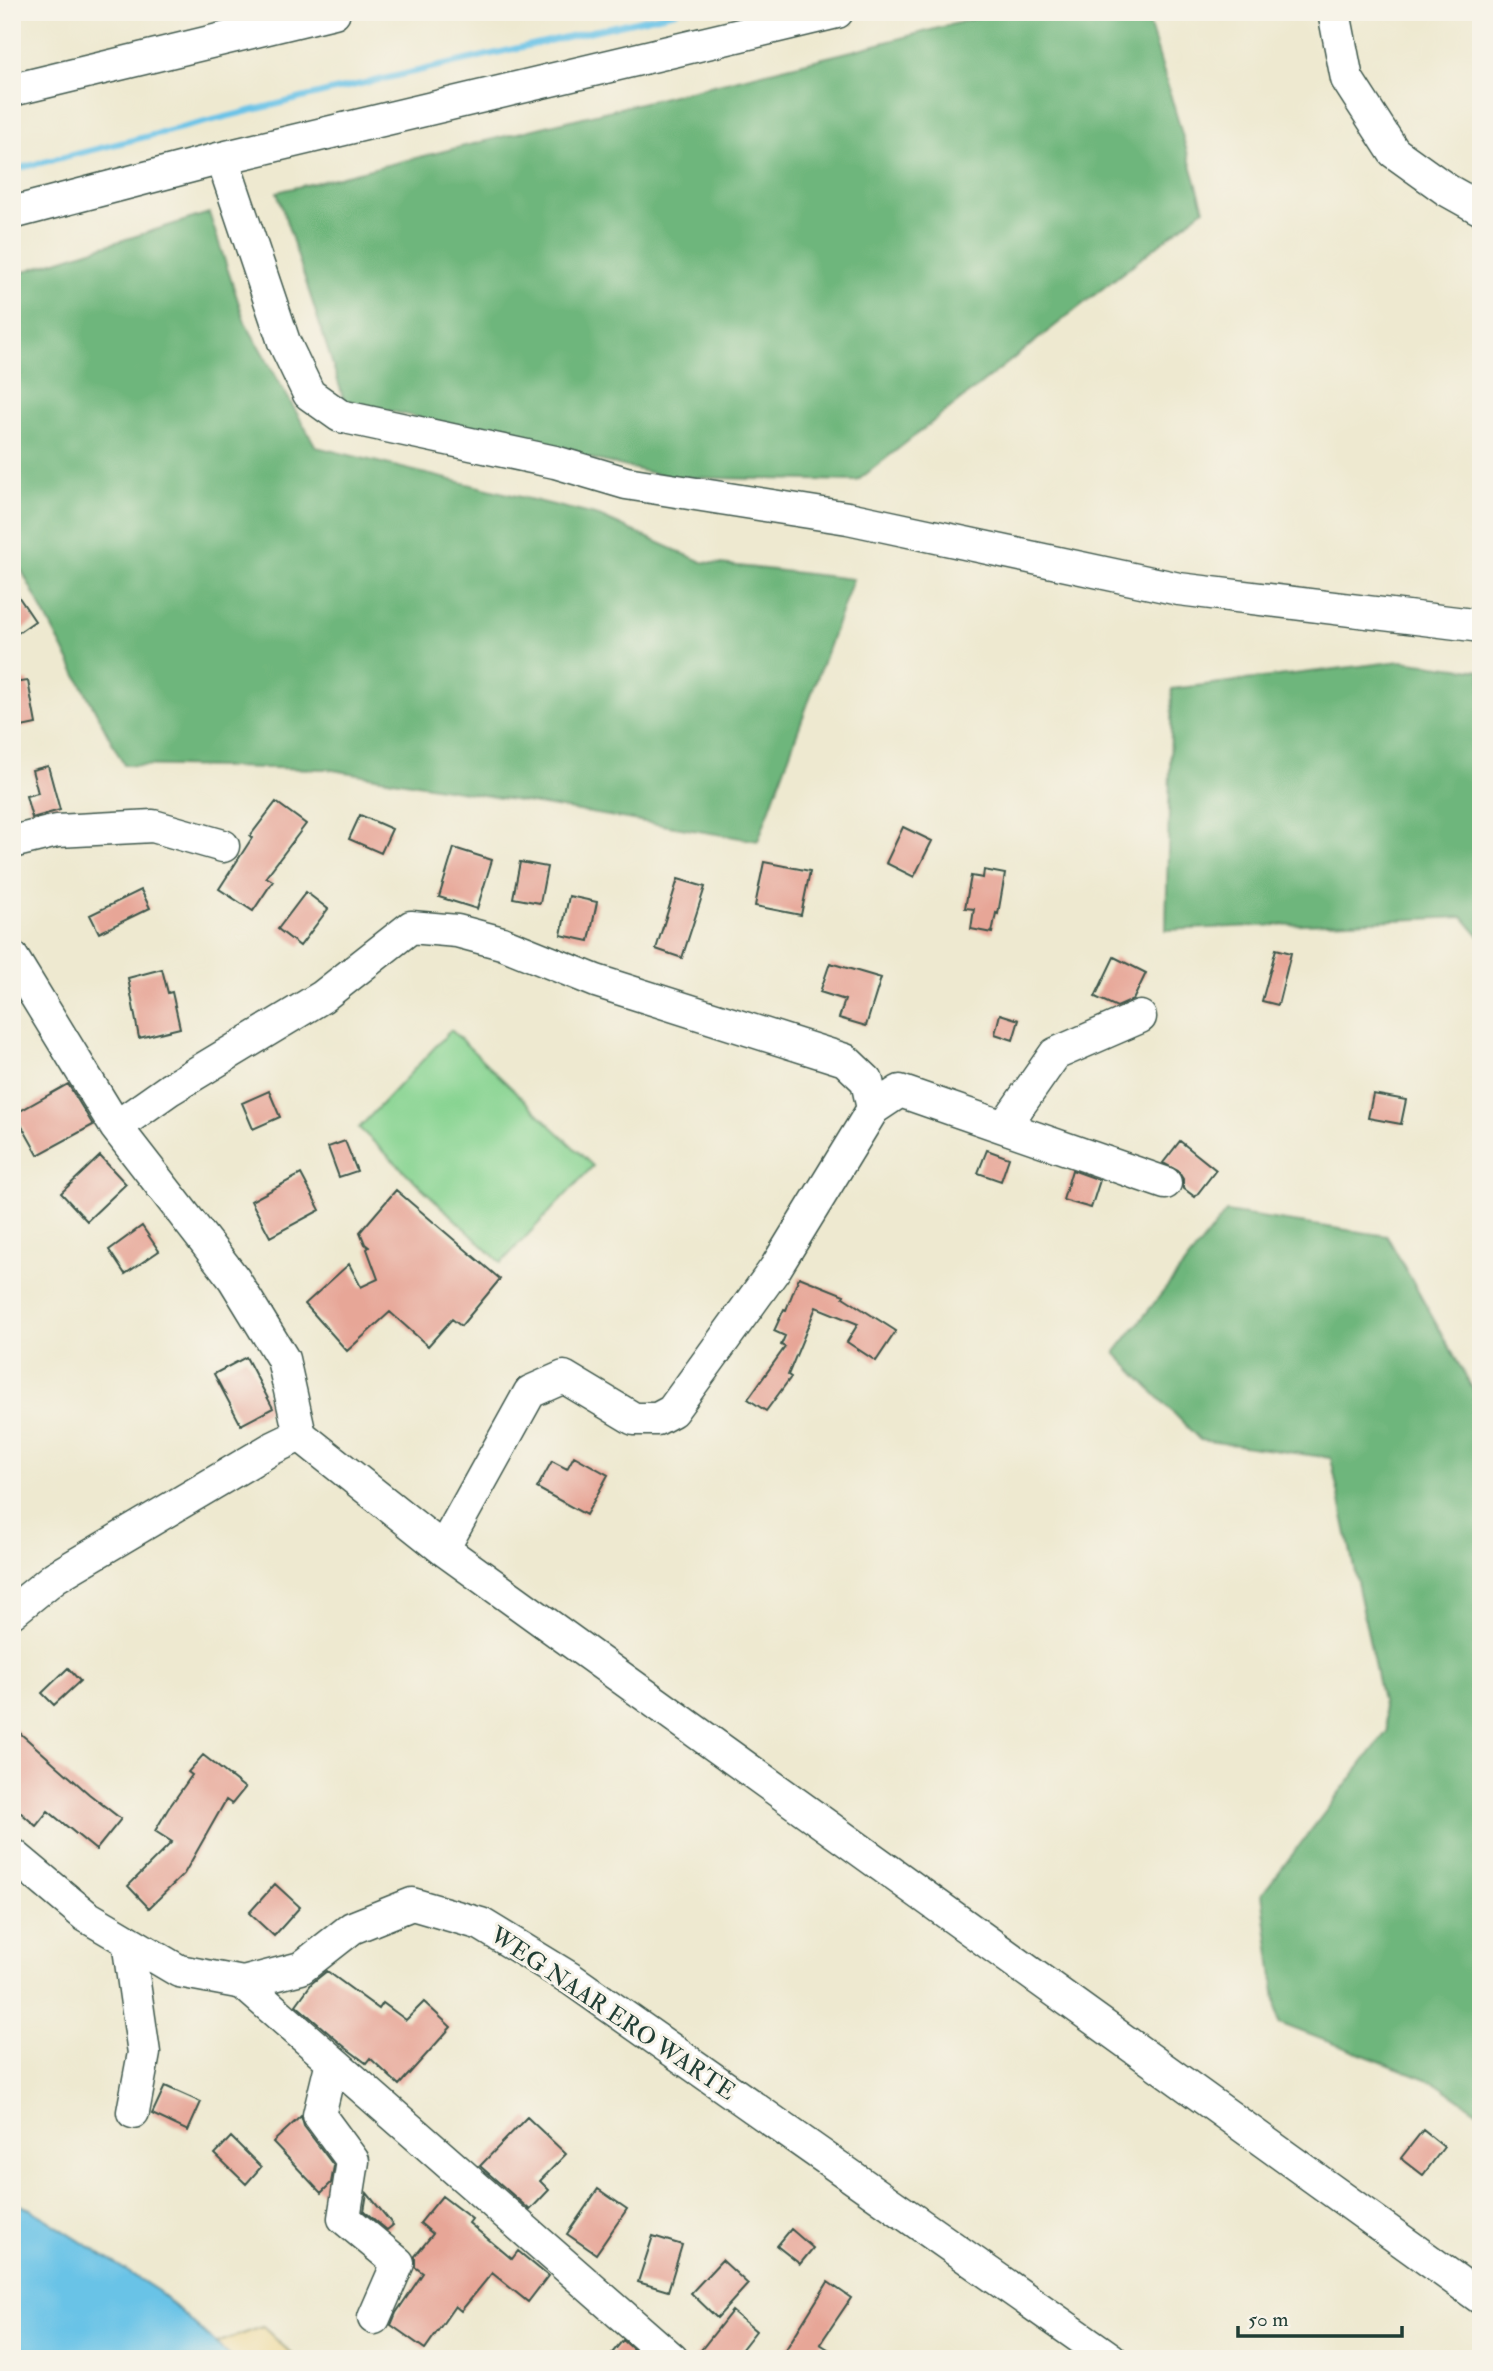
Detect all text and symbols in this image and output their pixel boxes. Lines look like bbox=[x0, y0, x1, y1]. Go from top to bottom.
street label: WEG NAAR ERO WARTE bbox=[483, 1919, 741, 2107]
scale bar bbox=[1238, 2294, 1402, 2338]
text: 50 m bbox=[1248, 2306, 1289, 2333]

